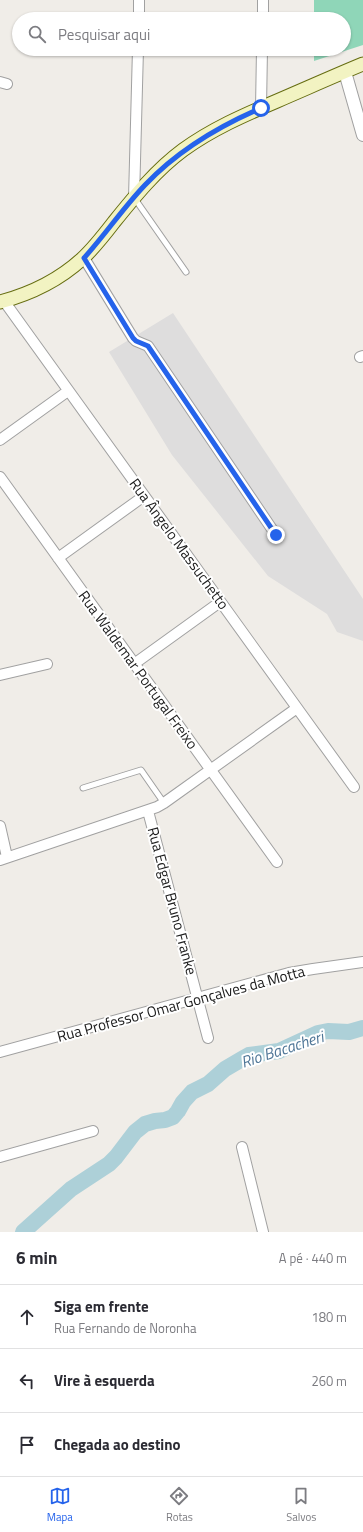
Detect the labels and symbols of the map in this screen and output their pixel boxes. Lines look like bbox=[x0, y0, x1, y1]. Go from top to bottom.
route start bbox=[252, 99, 270, 117]
street label: Rua Ângelo Massuchetto bbox=[124, 473, 235, 614]
route end bbox=[267, 526, 285, 544]
street label: Rua Waldemar Portugal Freixo bbox=[73, 586, 204, 754]
street label: Rua Edgar Bruno Franke bbox=[142, 824, 203, 977]
street label: Rua Professor Omar Gonçalves da Motta bbox=[54, 959, 308, 1048]
water label: Rio Bacacheri bbox=[238, 1024, 328, 1074]

